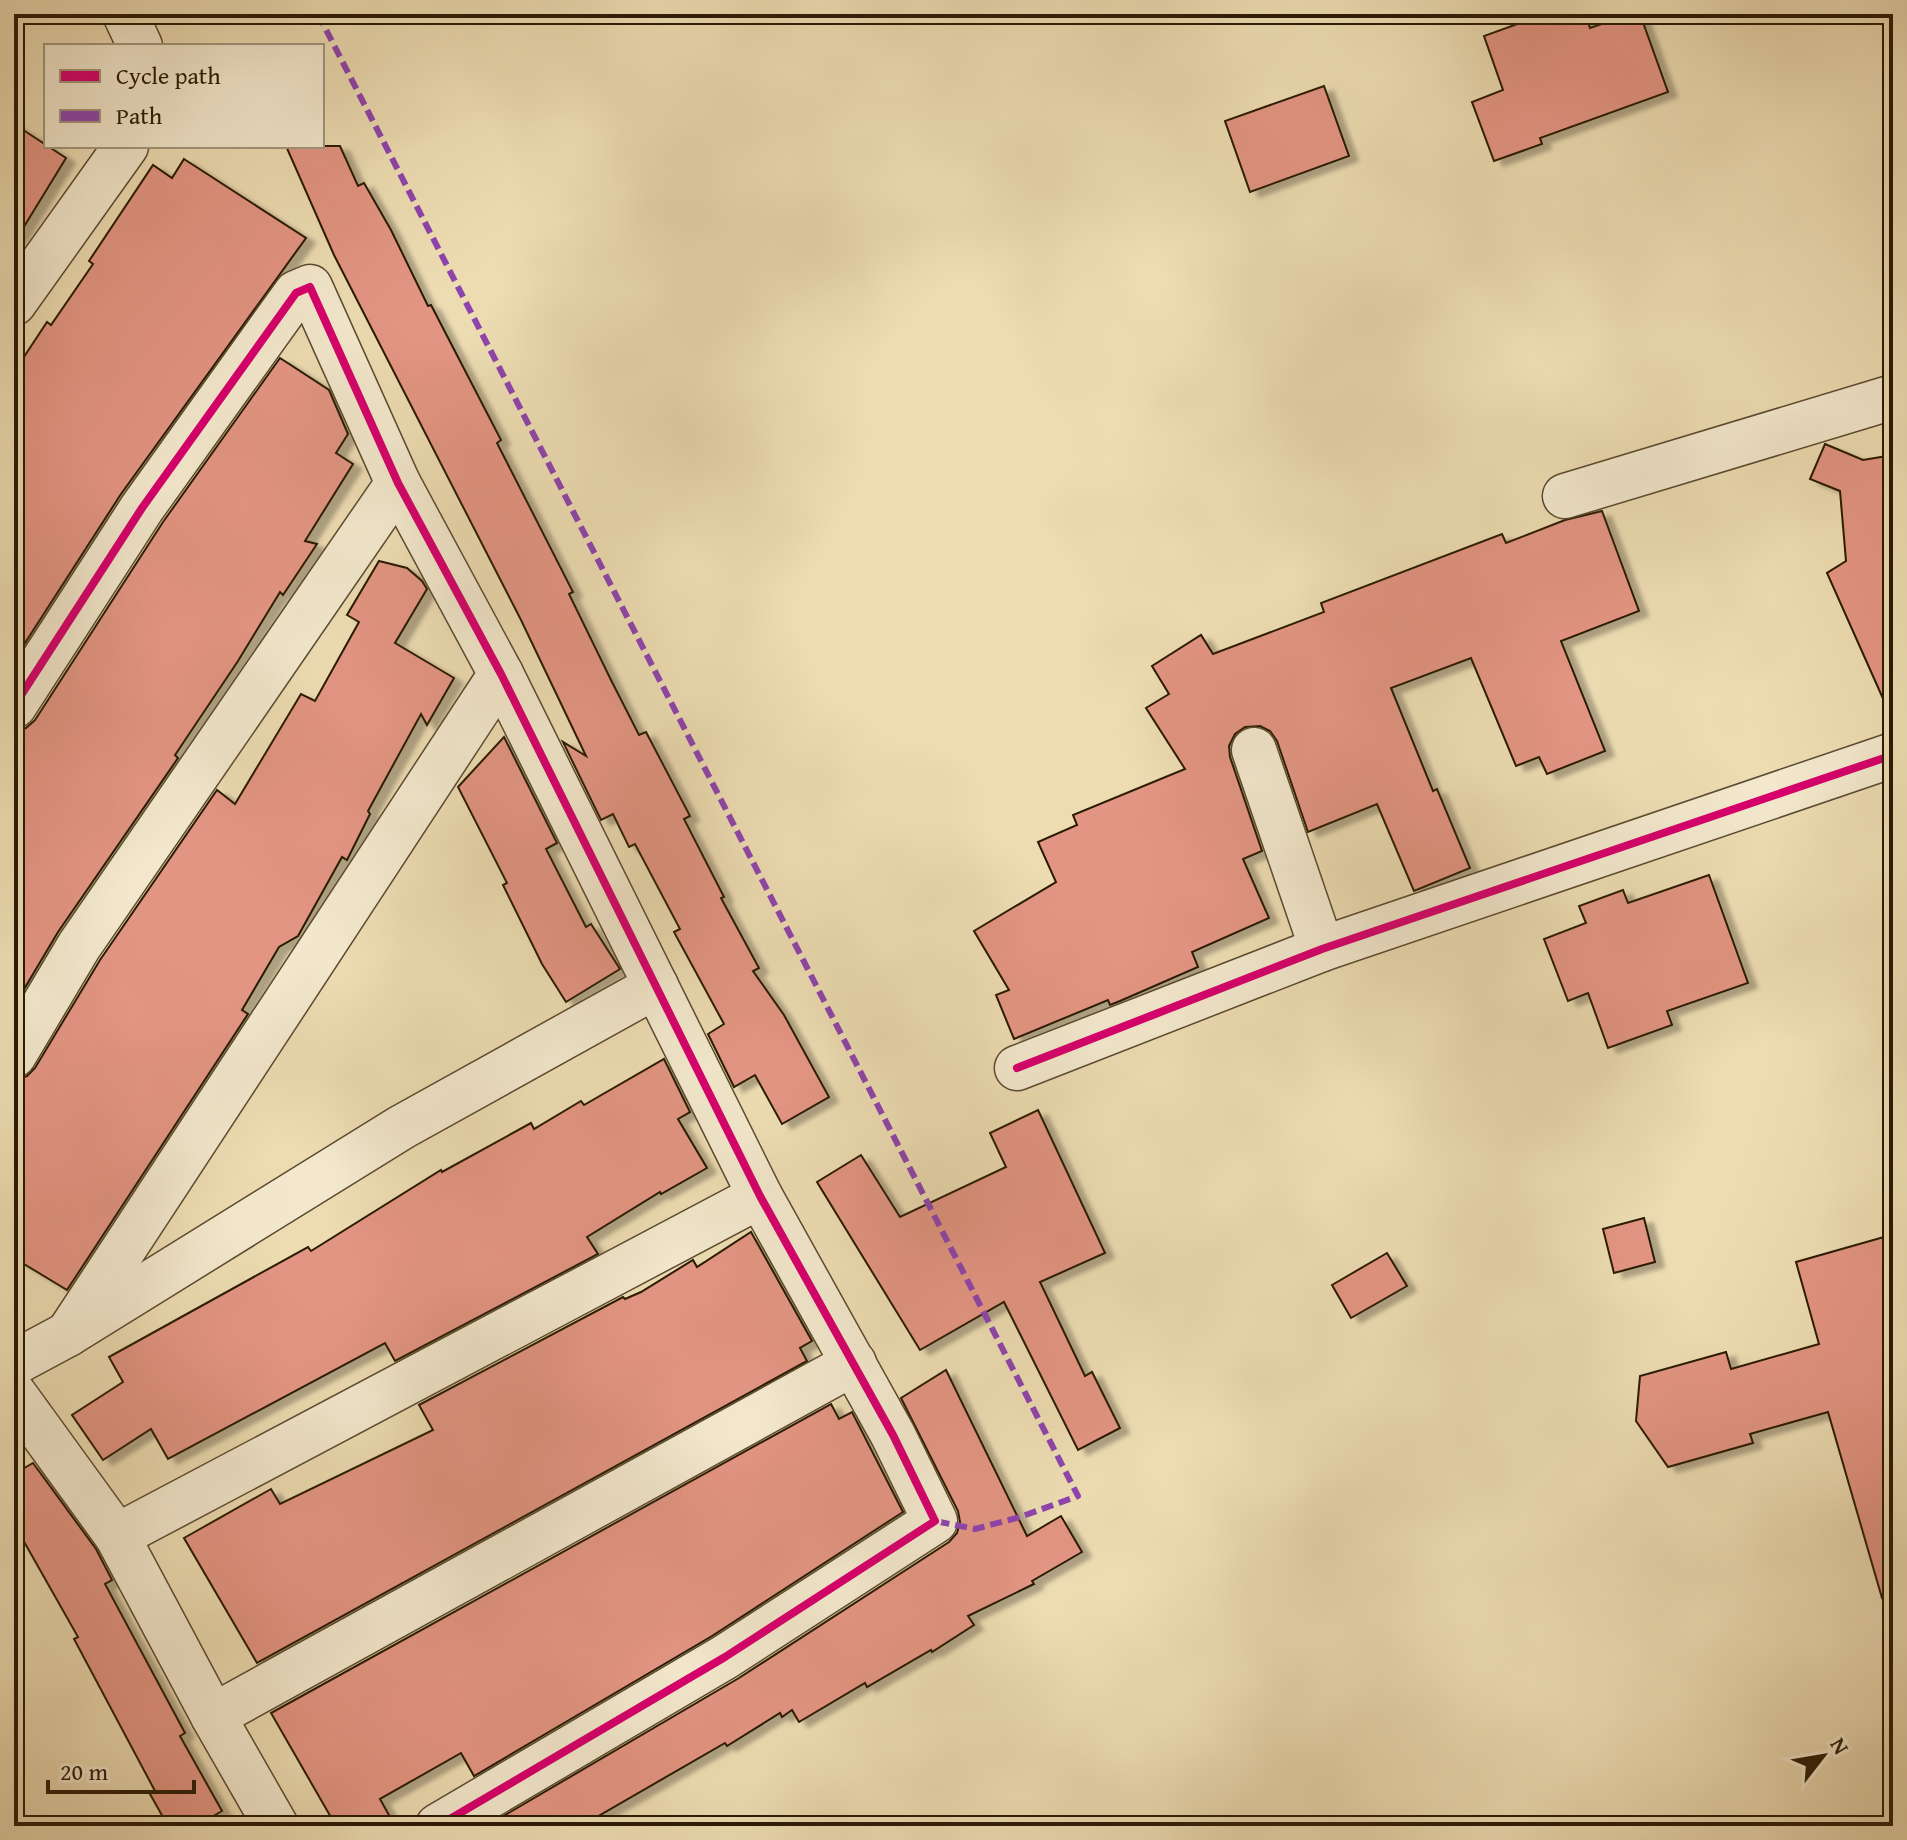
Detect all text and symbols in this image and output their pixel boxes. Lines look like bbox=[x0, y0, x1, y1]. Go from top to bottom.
legend bbox=[44, 44, 324, 148]
text: Cycle path bbox=[116, 58, 221, 93]
text: Path bbox=[116, 98, 163, 133]
north arrow bbox=[1783, 1716, 1863, 1796]
text: N bbox=[1823, 1731, 1858, 1760]
scale bar bbox=[48, 1744, 194, 1794]
text: 20 m bbox=[60, 1754, 108, 1789]

